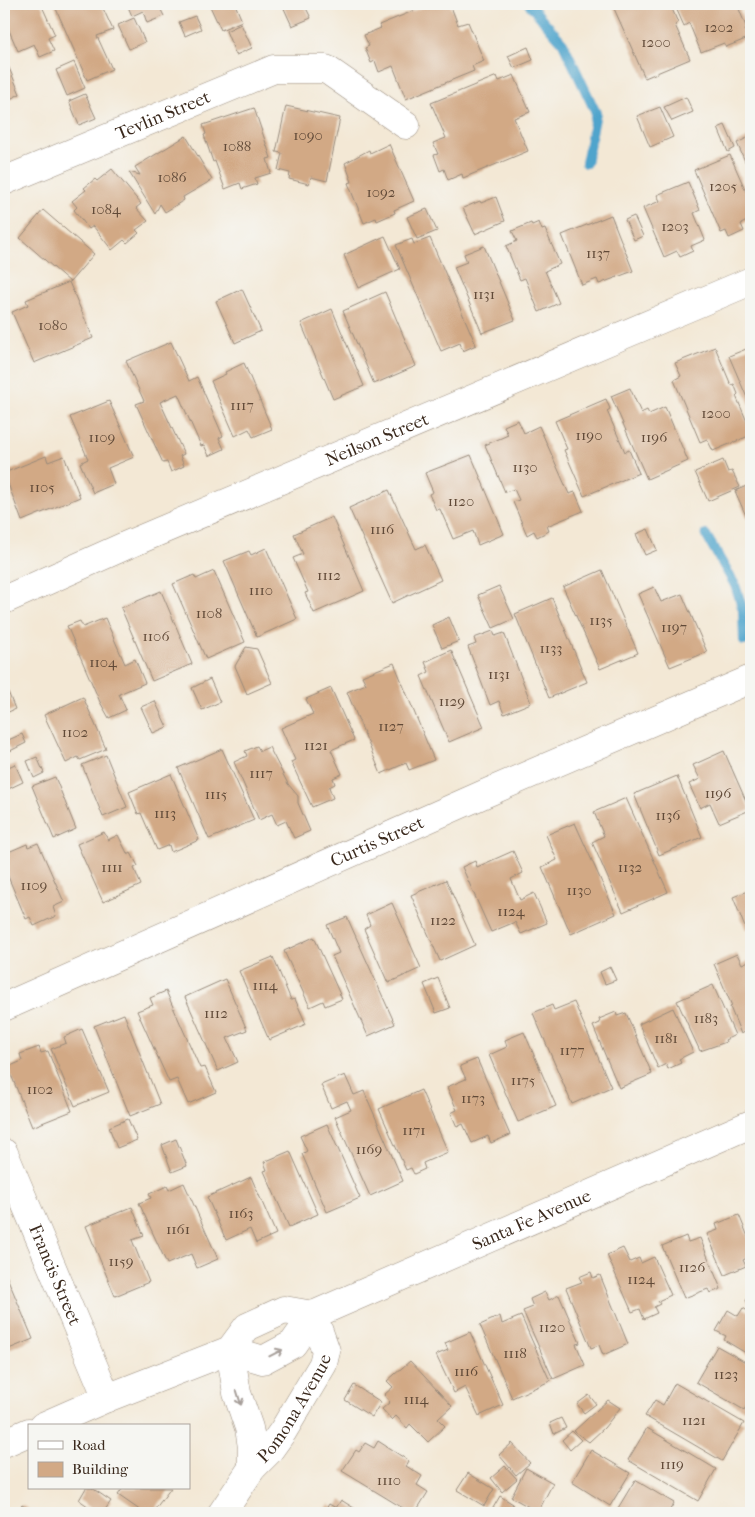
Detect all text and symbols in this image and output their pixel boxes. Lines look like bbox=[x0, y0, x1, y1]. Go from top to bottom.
house number: 1202 bbox=[704, 18, 734, 36]
house number: 1200 bbox=[641, 33, 671, 51]
street label: Tevlin Street bbox=[112, 86, 214, 144]
house number: 1090 bbox=[293, 126, 323, 144]
house number: 1088 bbox=[223, 137, 251, 155]
house number: 1086 bbox=[157, 168, 187, 186]
house number: 1205 bbox=[709, 177, 737, 195]
house number: 1092 bbox=[366, 183, 396, 201]
house number: 1084 bbox=[91, 200, 122, 218]
house number: 1203 bbox=[661, 217, 689, 235]
house number: 1137 bbox=[586, 244, 610, 262]
house number: 1131 bbox=[473, 285, 495, 303]
house number: 1080 bbox=[38, 316, 68, 334]
house number: 1117 bbox=[230, 396, 254, 414]
house number: 1200 bbox=[701, 404, 731, 422]
street label: Neilson Street bbox=[322, 408, 432, 470]
house number: 1190 bbox=[576, 426, 602, 444]
house number: 1109 bbox=[89, 428, 116, 446]
house number: 1196 bbox=[641, 428, 668, 446]
house number: 1130 bbox=[512, 458, 538, 476]
house number: 1105 bbox=[29, 478, 55, 496]
house number: 1120 bbox=[448, 492, 474, 510]
house number: 1116 bbox=[370, 520, 395, 538]
house number: 1112 bbox=[317, 566, 341, 584]
house number: 1110 bbox=[249, 581, 273, 599]
house number: 1108 bbox=[196, 604, 222, 622]
house number: 1135 bbox=[589, 611, 613, 629]
house number: 1197 bbox=[661, 618, 687, 636]
house number: 1106 bbox=[142, 627, 170, 645]
house number: 1133 bbox=[539, 639, 563, 657]
house number: 1104 bbox=[89, 653, 118, 671]
house number: 1131 bbox=[488, 665, 510, 683]
house number: 1129 bbox=[439, 692, 465, 710]
house number: 1127 bbox=[378, 717, 404, 735]
house number: 1102 bbox=[62, 723, 89, 741]
house number: 1121 bbox=[304, 736, 328, 754]
house number: 1117 bbox=[249, 764, 273, 782]
house number: 1196 bbox=[705, 784, 732, 802]
house number: 1115 bbox=[205, 785, 227, 803]
house number: 1113 bbox=[154, 804, 176, 822]
house number: 1136 bbox=[656, 806, 681, 824]
street label: Curtis Street bbox=[327, 811, 427, 871]
house number: 1111 bbox=[101, 858, 123, 876]
house number: 1132 bbox=[618, 858, 643, 876]
house number: 1109 bbox=[21, 876, 48, 894]
house number: 1130 bbox=[566, 881, 592, 899]
house number: 1124 bbox=[497, 902, 526, 920]
house number: 1122 bbox=[430, 911, 456, 929]
house number: 1114 bbox=[253, 976, 279, 994]
house number: 1112 bbox=[204, 1004, 228, 1022]
house number: 1183 bbox=[694, 1009, 718, 1027]
house number: 1181 bbox=[654, 1029, 678, 1047]
house number: 1177 bbox=[559, 1041, 585, 1059]
house number: 1175 bbox=[511, 1071, 535, 1089]
house number: 1102 bbox=[27, 1080, 54, 1098]
house number: 1173 bbox=[461, 1089, 485, 1107]
house number: 1171 bbox=[402, 1121, 426, 1139]
house number: 1169 bbox=[356, 1140, 382, 1158]
street label: Santa Fe Avenue bbox=[469, 1185, 594, 1255]
house number: 1163 bbox=[229, 1204, 253, 1222]
house number: 1161 bbox=[166, 1220, 190, 1238]
street label: Francis Street bbox=[25, 1221, 86, 1329]
house number: 1159 bbox=[109, 1252, 134, 1270]
house number: 1126 bbox=[679, 1258, 706, 1276]
house number: 1124 bbox=[627, 1270, 656, 1288]
house number: 1120 bbox=[539, 1318, 565, 1336]
house number: 1118 bbox=[503, 1344, 527, 1362]
one-way arrow bbox=[268, 1348, 283, 1357]
street label: Pomona Avenue bbox=[253, 1352, 335, 1467]
house number: 1116 bbox=[454, 1362, 479, 1380]
house number: 1123 bbox=[714, 1365, 738, 1383]
one-way arrow bbox=[234, 1390, 244, 1406]
house number: 1114 bbox=[404, 1390, 430, 1408]
house number: 1121 bbox=[682, 1411, 706, 1429]
legend bbox=[28, 1424, 190, 1490]
text: Road bbox=[72, 1436, 106, 1454]
house number: 1119 bbox=[660, 1455, 684, 1473]
text: Building bbox=[72, 1460, 129, 1478]
house number: 1110 bbox=[377, 1471, 401, 1489]

